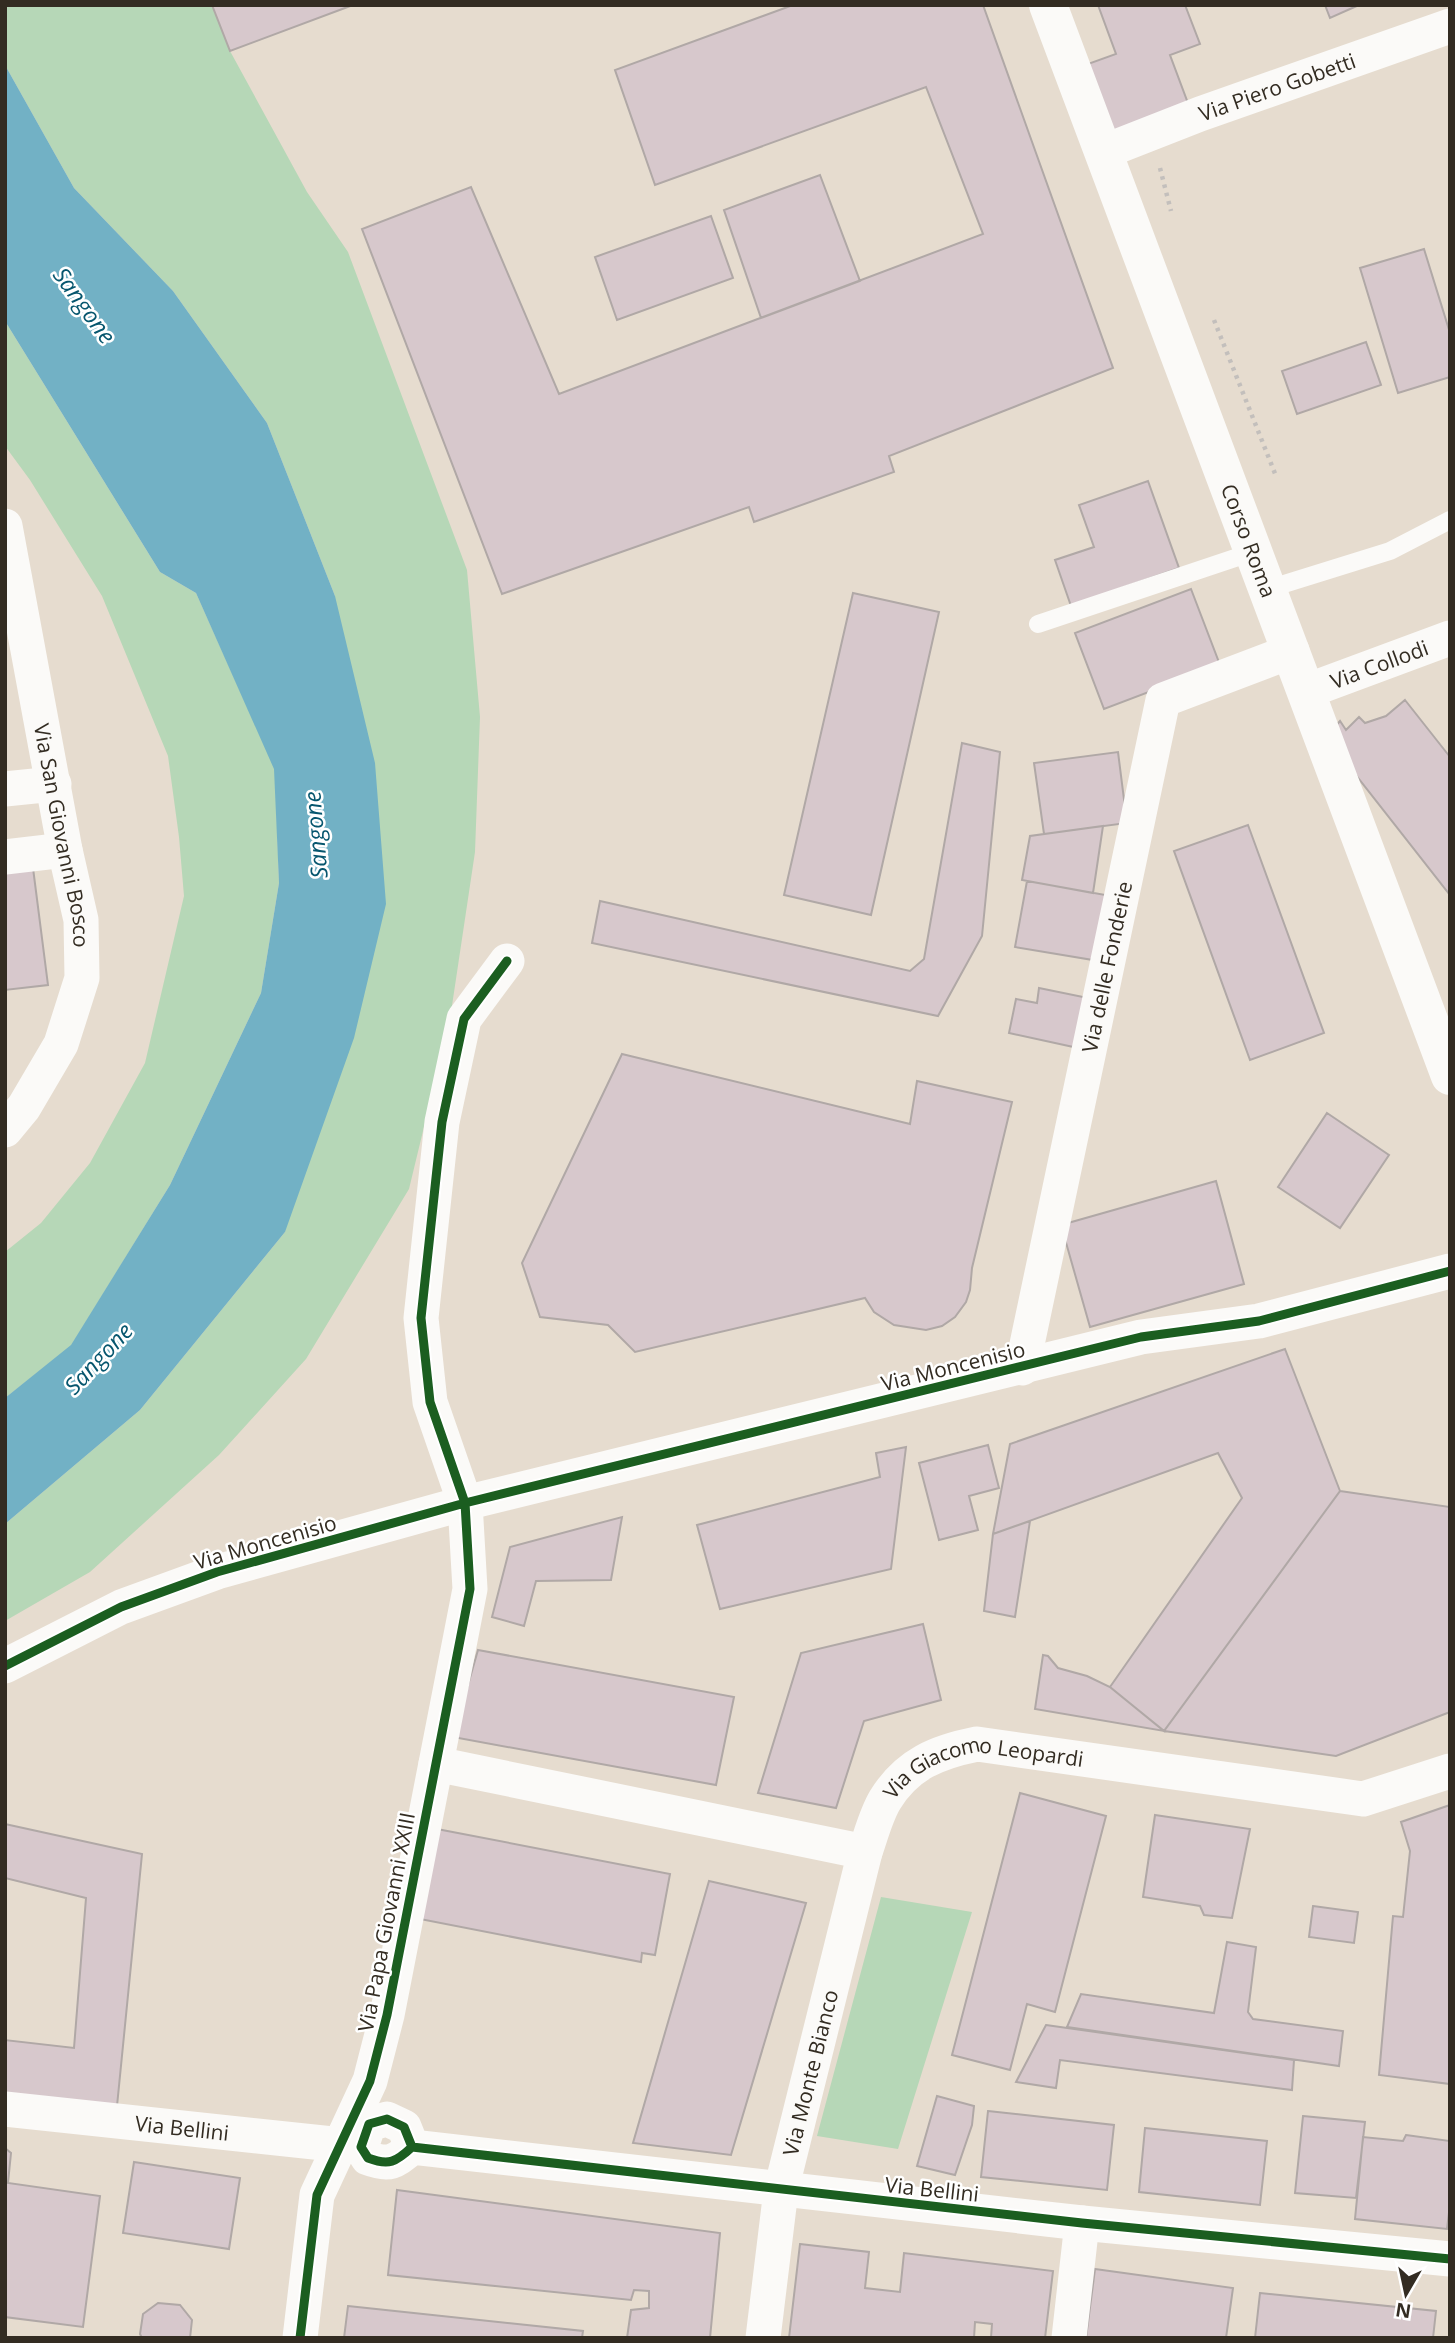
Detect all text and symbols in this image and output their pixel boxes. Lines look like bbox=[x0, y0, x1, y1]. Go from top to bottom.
street label: Via Piero Gobetti bbox=[1195, 46, 1359, 127]
water label: Sangone bbox=[46, 260, 124, 350]
street label: Corso Roma bbox=[1215, 480, 1283, 601]
street label: Via Collodi bbox=[1326, 633, 1432, 695]
street label: Via San Giovanni Bosco bbox=[28, 721, 96, 948]
water label: Sangone bbox=[295, 790, 335, 880]
street label: Via delle Fonderie bbox=[1075, 879, 1138, 1055]
water label: Sangone bbox=[56, 1315, 140, 1401]
street label: Via Moncenisio bbox=[878, 1335, 1028, 1397]
street label: Via Moncenisio bbox=[190, 1508, 340, 1576]
street label: Via Giacomo Leopardi bbox=[876, 1730, 1085, 1804]
street label: Via Papa Giovanni XXIII bbox=[351, 1810, 421, 2034]
street label: Via Monte Bianco bbox=[776, 1987, 844, 2159]
street label: Via Bellini bbox=[134, 2109, 230, 2147]
street label: Via Bellini bbox=[884, 2170, 980, 2208]
north arrow bbox=[1371, 2259, 1441, 2329]
text: N bbox=[1394, 2297, 1413, 2325]

